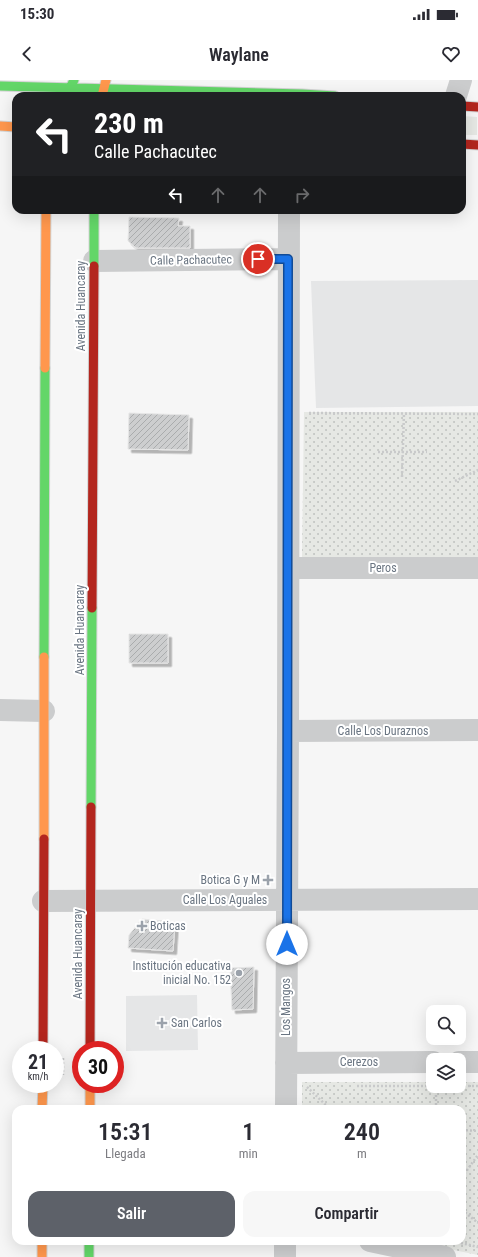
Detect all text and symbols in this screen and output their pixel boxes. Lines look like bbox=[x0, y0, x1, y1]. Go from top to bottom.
text: 15:30 bbox=[20, 5, 54, 23]
icon: back bbox=[16, 43, 38, 65]
icon: heart bbox=[440, 43, 462, 65]
text: Waylane bbox=[209, 44, 269, 65]
text: 230 m bbox=[94, 107, 164, 140]
icon: left bbox=[28, 108, 80, 160]
text: Calle Pachacutec bbox=[94, 141, 217, 162]
icon: left bbox=[165, 184, 187, 206]
icon: ahead bbox=[207, 184, 229, 206]
icon: ahead bbox=[249, 184, 271, 206]
icon: right bbox=[291, 184, 313, 206]
pin bbox=[241, 242, 275, 276]
icon: arrive bbox=[247, 248, 269, 270]
street label: Calle Pachacutec bbox=[150, 252, 233, 268]
street label: Avenida Huancaray bbox=[74, 261, 88, 351]
street label: Peros bbox=[369, 561, 397, 575]
street label: Avenida Huancaray bbox=[73, 585, 87, 675]
street label: Calle Los Duraznos bbox=[338, 724, 428, 738]
place label: Botica G y M bbox=[200, 873, 260, 887]
marker: Botica G y M bbox=[263, 875, 273, 885]
street label: Calle Los Aguales bbox=[183, 893, 267, 907]
street label: Avenida Huancaray bbox=[71, 909, 85, 999]
place label: Boticas bbox=[150, 919, 186, 933]
marker: Boticas bbox=[137, 921, 147, 931]
position arrow bbox=[266, 923, 308, 965]
place label: Institución educativa inicial No. 152 bbox=[132, 959, 231, 987]
marker: Institución educativa inicial No. 152 bbox=[234, 968, 244, 978]
street label: Los Mangos bbox=[279, 978, 293, 1036]
map controls bbox=[426, 1005, 466, 1093]
button: search bbox=[426, 1005, 466, 1045]
place label: San Carlos bbox=[171, 1016, 222, 1030]
marker: San Carlos bbox=[156, 1017, 168, 1029]
speed limit sign: 30 bbox=[72, 1041, 124, 1093]
text: 21 bbox=[28, 1050, 48, 1074]
button: layers bbox=[426, 1053, 466, 1093]
street label: Cerezos bbox=[340, 1055, 378, 1069]
text: km/h bbox=[28, 1071, 48, 1082]
text: 15:31 bbox=[98, 1118, 153, 1146]
text: 1 bbox=[242, 1118, 254, 1146]
text: 240 bbox=[344, 1118, 380, 1146]
text: Llegada bbox=[105, 1146, 146, 1161]
text: min bbox=[239, 1146, 258, 1161]
text: m bbox=[357, 1146, 367, 1161]
button: Salir bbox=[28, 1191, 235, 1237]
button: Compartir bbox=[243, 1191, 450, 1237]

